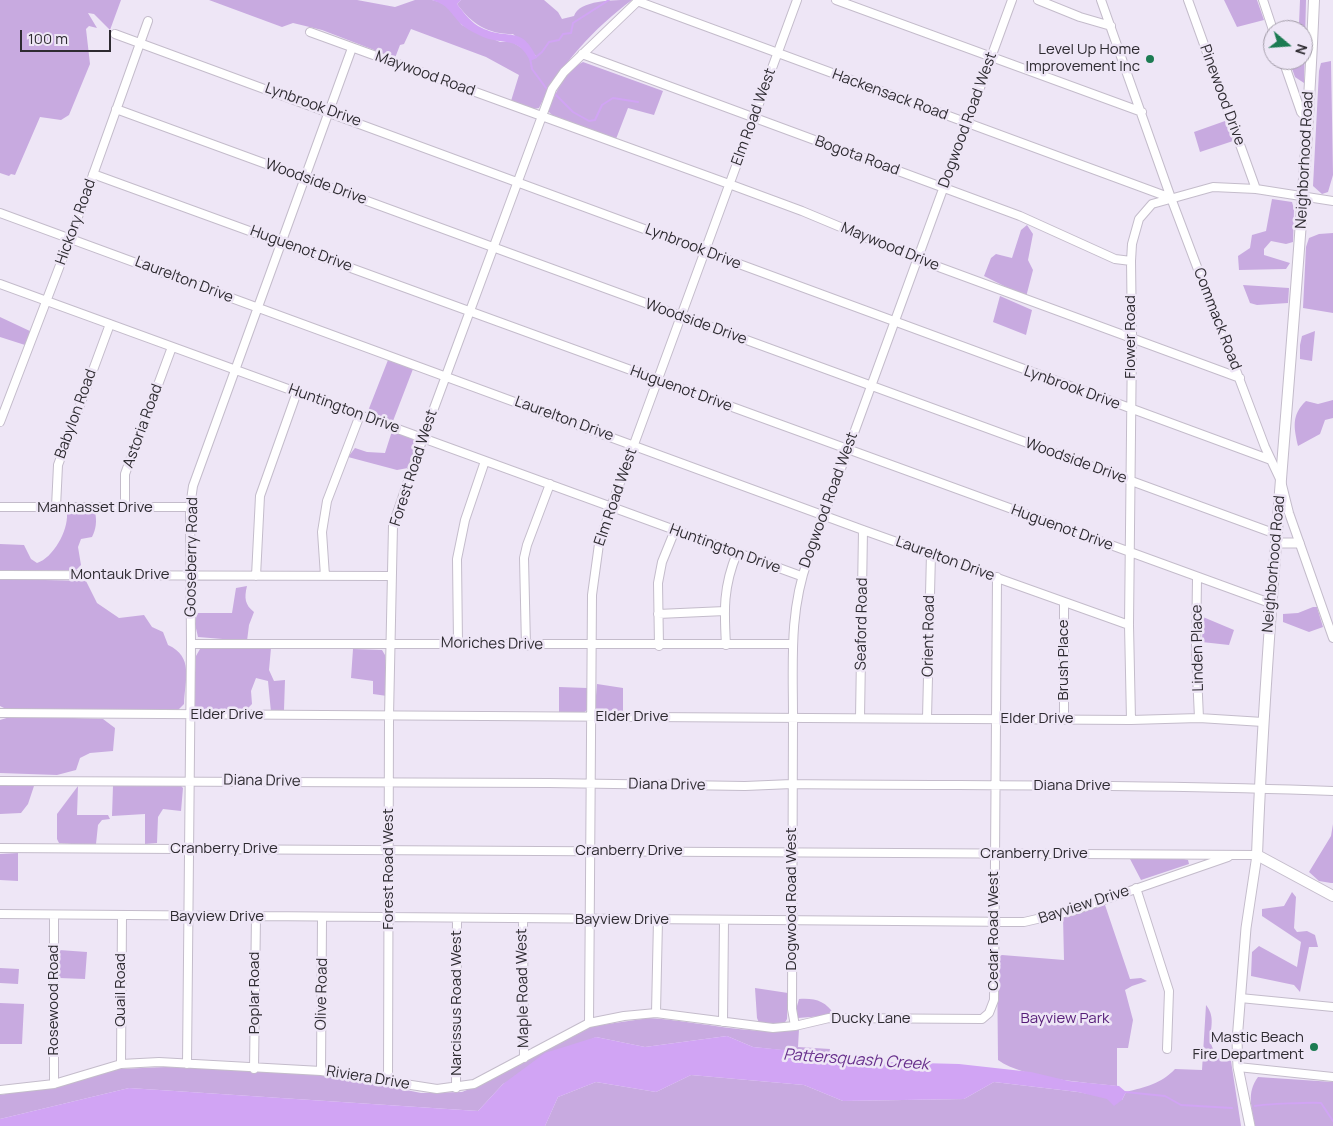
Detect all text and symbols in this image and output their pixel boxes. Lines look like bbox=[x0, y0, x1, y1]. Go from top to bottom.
scale bar bbox=[22, 20, 114, 52]
north arrow bbox=[1263, 20, 1313, 70]
text: 100 m bbox=[28, 28, 68, 49]
place label: Level Up Home Improvement Inc bbox=[1025, 41, 1140, 76]
street label: Pinewood Drive bbox=[1195, 42, 1249, 148]
text: N bbox=[1291, 42, 1312, 57]
street label: Maywood Road bbox=[373, 48, 477, 100]
street label: Dogwood Road West bbox=[935, 50, 1001, 190]
marker: Level Up Home Improvement Inc bbox=[1144, 53, 1156, 65]
street label: Elm Road West bbox=[728, 66, 780, 168]
street label: Hackensack Road bbox=[830, 66, 950, 124]
street label: Lynbrook Drive bbox=[262, 79, 364, 131]
street label: Neighborhood Road bbox=[1292, 91, 1318, 229]
street label: Bogota Road bbox=[812, 132, 902, 180]
street label: Woodside Drive bbox=[263, 155, 369, 209]
street label: Hickory Road bbox=[52, 177, 100, 267]
street label: Maywood Drive bbox=[838, 219, 942, 275]
street label: Lynbrook Drive bbox=[643, 220, 743, 274]
street label: Huguenot Drive bbox=[247, 222, 355, 276]
street label: Laurelton Drive bbox=[132, 253, 236, 307]
street label: Commack Road bbox=[1189, 266, 1245, 372]
street label: Woodside Drive bbox=[643, 295, 749, 349]
street label: Flower Road bbox=[1122, 295, 1140, 379]
street label: Huguenot Drive bbox=[627, 362, 735, 416]
street label: Lynbrook Drive bbox=[1021, 362, 1123, 414]
street label: Babylon Road bbox=[52, 367, 100, 461]
street label: Huntington Drive bbox=[286, 381, 402, 437]
street label: Astoria Road bbox=[120, 382, 166, 470]
street label: Laurelton Drive bbox=[512, 393, 616, 445]
street label: Forest Road West bbox=[387, 407, 441, 529]
street label: Dogwood Road West bbox=[796, 430, 862, 570]
street label: Woodside Drive bbox=[1023, 434, 1129, 488]
street label: Elm Road West bbox=[591, 446, 641, 548]
street label: Neighborhood Road bbox=[1259, 495, 1289, 633]
street label: Gooseberry Road bbox=[182, 497, 202, 617]
street label: Manhasset Drive bbox=[37, 499, 153, 517]
street label: Huguenot Drive bbox=[1008, 501, 1116, 555]
street label: Huntington Drive bbox=[667, 521, 783, 577]
street label: Laurelton Drive bbox=[893, 533, 997, 585]
street label: Montauk Drive bbox=[70, 566, 170, 584]
street label: Seaford Road bbox=[852, 577, 872, 671]
street label: Orient Road bbox=[919, 595, 939, 677]
street label: Linden Place bbox=[1188, 604, 1208, 692]
street label: Brush Place bbox=[1055, 619, 1073, 701]
street label: Moriches Drive bbox=[441, 634, 543, 654]
street label: Elder Drive bbox=[190, 706, 264, 724]
street label: Elder Drive bbox=[595, 708, 669, 726]
street label: Elder Drive bbox=[1000, 710, 1074, 728]
street label: Diana Drive bbox=[223, 771, 301, 791]
street label: Diana Drive bbox=[628, 775, 706, 795]
street label: Diana Drive bbox=[1033, 777, 1111, 795]
street label: Forest Road West bbox=[380, 808, 398, 930]
street label: Dogwood Road West bbox=[783, 827, 801, 971]
street label: Cranberry Drive bbox=[170, 840, 278, 858]
street label: Cranberry Drive bbox=[575, 842, 683, 860]
street label: Cranberry Drive bbox=[980, 845, 1088, 863]
street label: Cedar Road West bbox=[985, 871, 1003, 991]
street label: Bayview Drive bbox=[1036, 882, 1132, 928]
street label: Bayview Drive bbox=[170, 908, 264, 926]
street label: Bayview Drive bbox=[575, 911, 669, 929]
street label: Maple Road West bbox=[513, 928, 533, 1048]
street label: Narcissus Road West bbox=[448, 930, 466, 1076]
street label: Rosewood Road bbox=[45, 945, 63, 1055]
street label: Poplar Road bbox=[246, 952, 264, 1034]
street label: Quail Road bbox=[112, 953, 130, 1027]
street label: Olive Road bbox=[312, 958, 332, 1030]
street label: Ducky Lane bbox=[831, 1010, 911, 1028]
park label: Bayview Park bbox=[1021, 1010, 1109, 1028]
place label: Mastic Beach Fire Department bbox=[1193, 1029, 1304, 1064]
marker: Mastic Beach Fire Department bbox=[1308, 1041, 1320, 1053]
water label: Pattersquash Creek bbox=[783, 1045, 929, 1075]
street label: Riviera Drive bbox=[325, 1063, 411, 1093]

